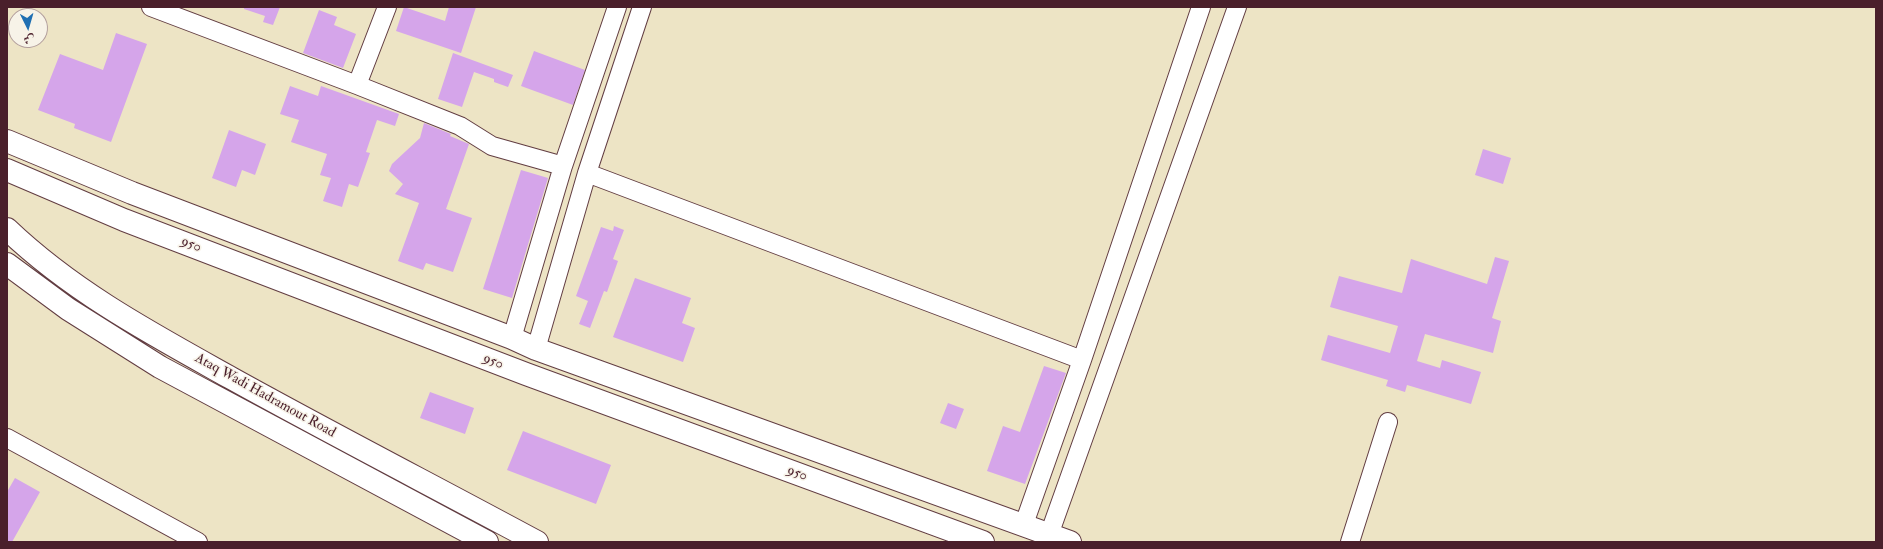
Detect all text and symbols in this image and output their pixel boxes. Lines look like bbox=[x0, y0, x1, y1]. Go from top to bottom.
north arrow bbox=[8, 8, 48, 48]
text: ش bbox=[23, 33, 35, 46]
street label: 950 bbox=[178, 234, 204, 256]
street label: Ataq Wadi Hadramout Road bbox=[192, 350, 338, 442]
street label: 950 bbox=[480, 351, 506, 373]
street label: 950 bbox=[785, 463, 809, 485]

